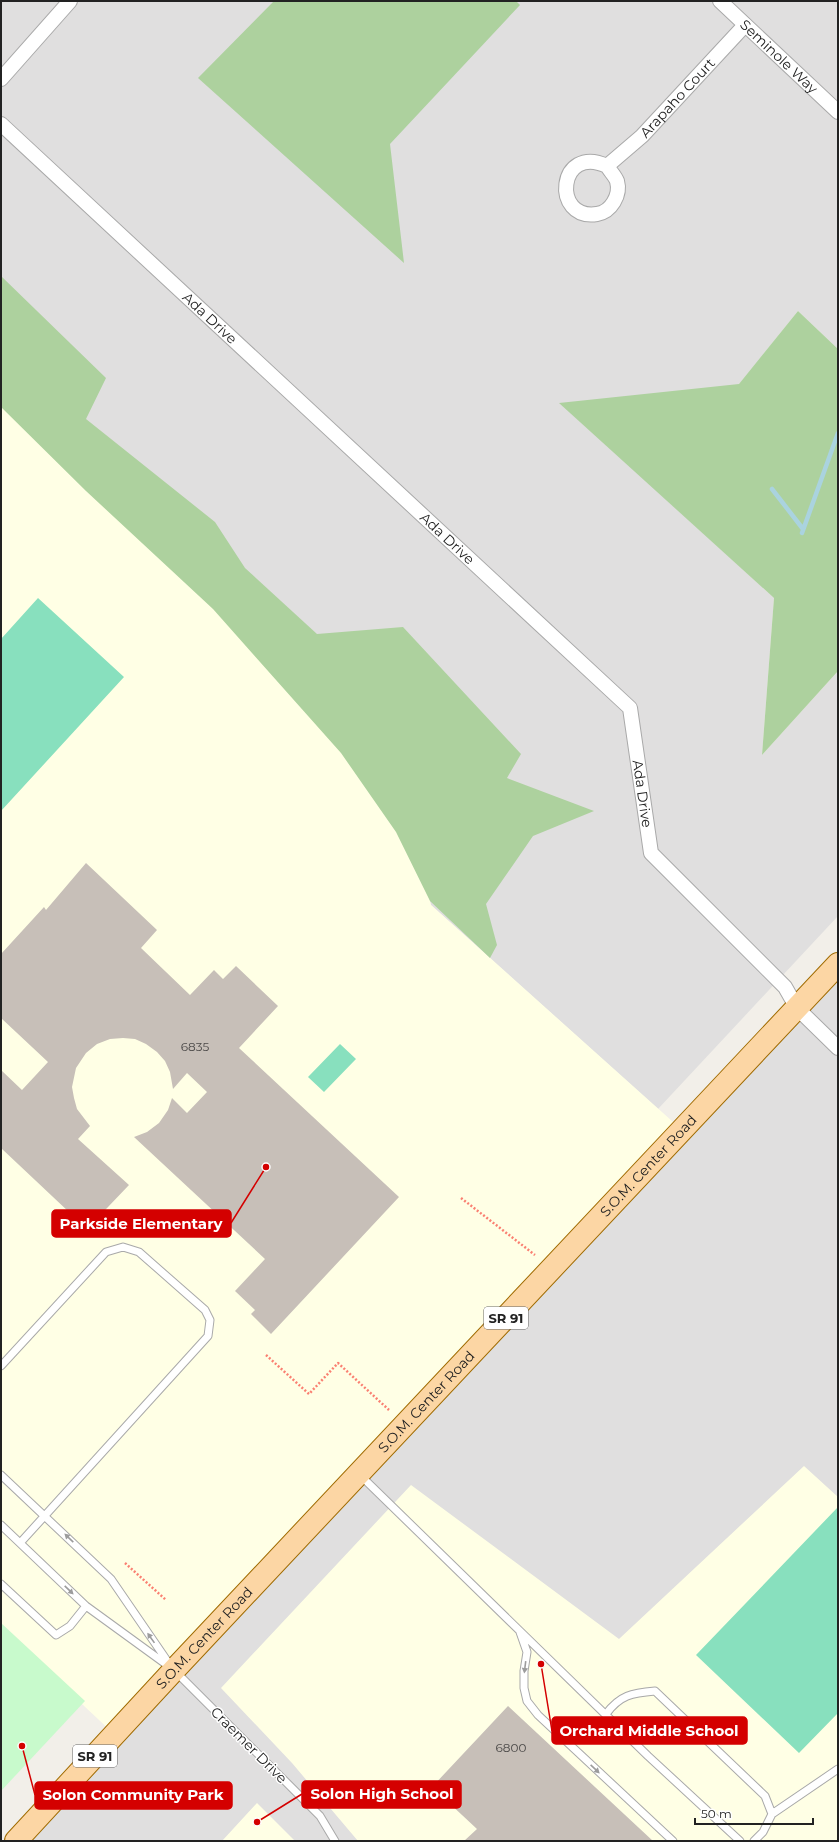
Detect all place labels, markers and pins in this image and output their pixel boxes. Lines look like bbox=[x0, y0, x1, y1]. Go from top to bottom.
callout: Parkside Elementary bbox=[52, 1210, 231, 1237]
callout: Orchard Middle School bbox=[552, 1717, 747, 1744]
callout: Solon High School bbox=[302, 1781, 461, 1808]
callout: Solon Community Park bbox=[35, 1782, 232, 1809]

